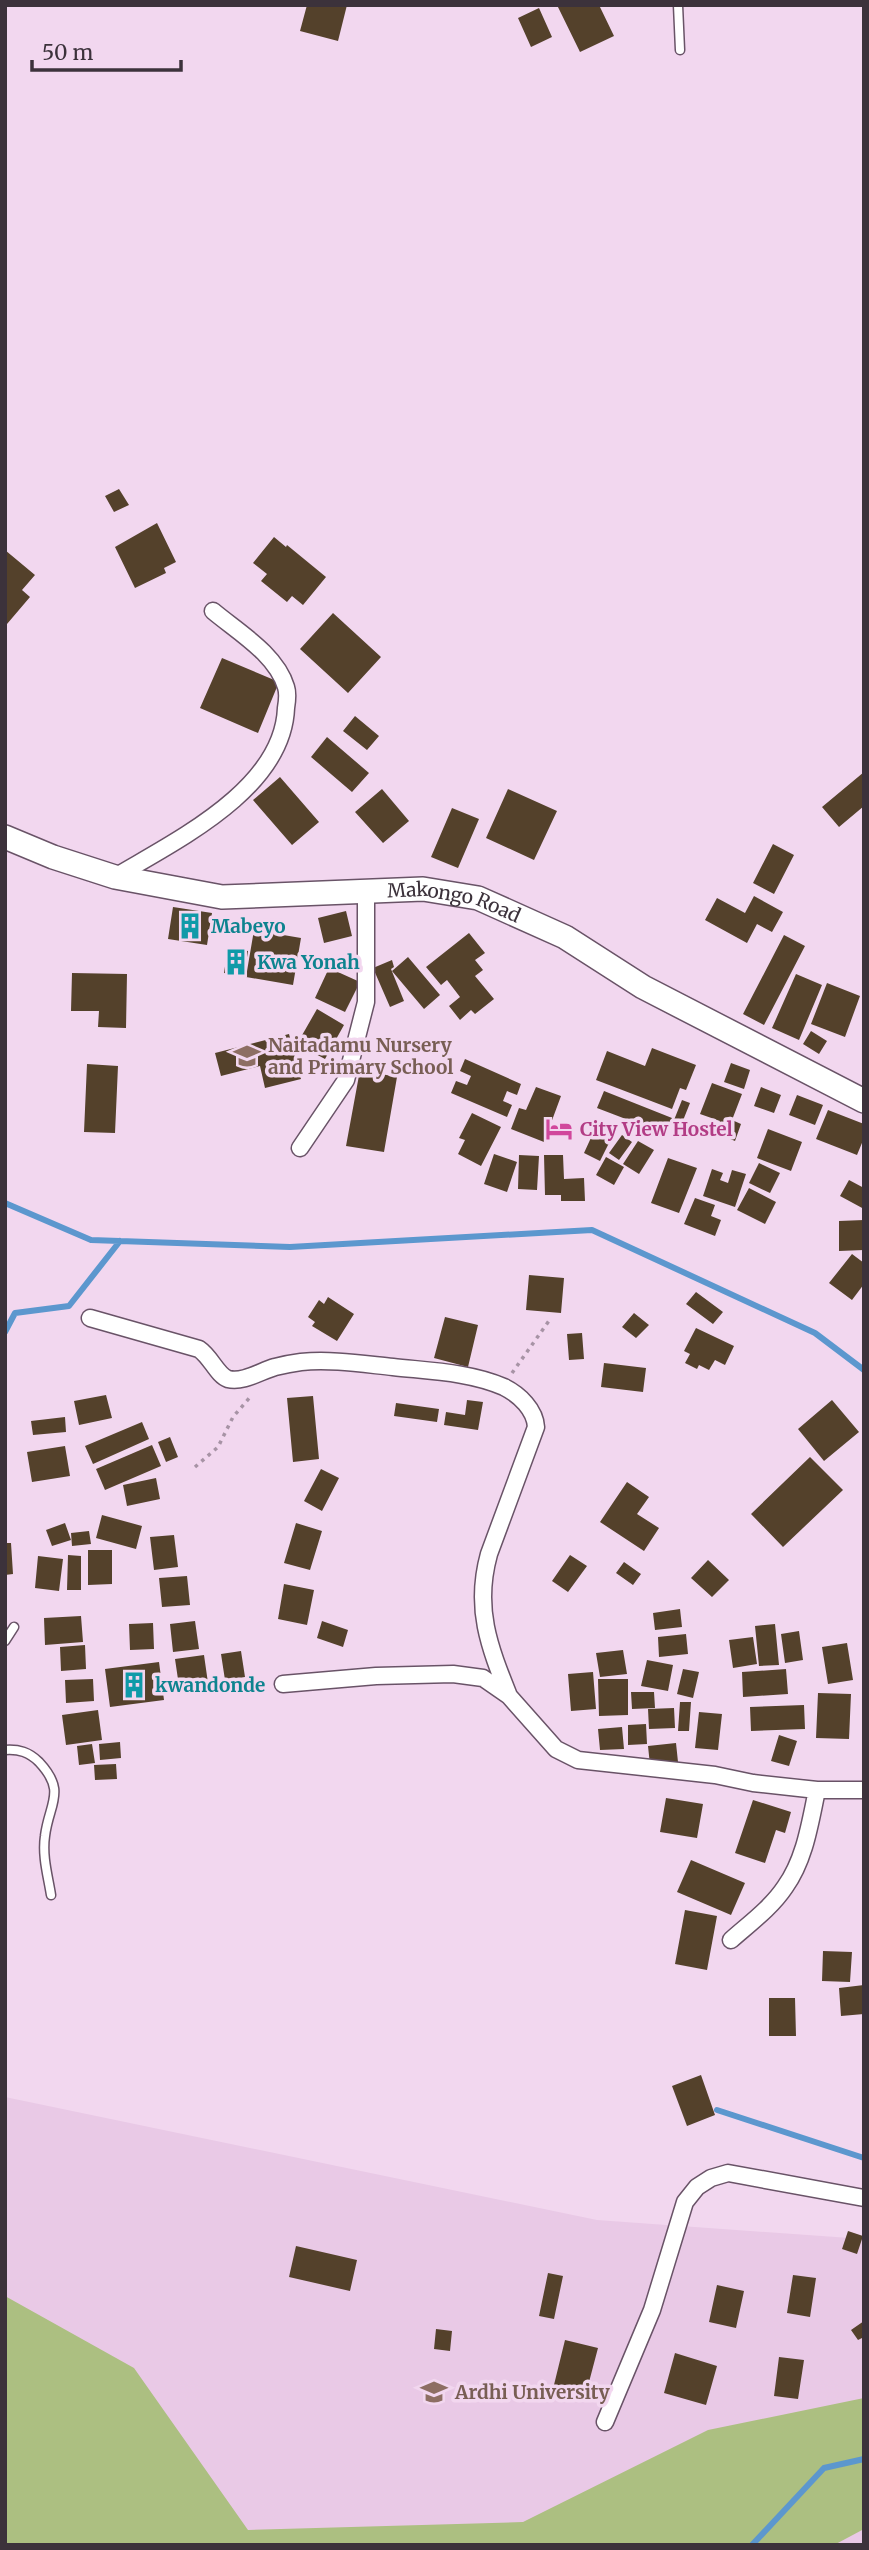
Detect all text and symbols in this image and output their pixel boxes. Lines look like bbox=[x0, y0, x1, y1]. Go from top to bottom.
scale bar bbox=[32, 28, 180, 72]
text: 50 m bbox=[42, 39, 93, 66]
street label: Makongo Road bbox=[387, 877, 525, 928]
building icon: Mabeyo bbox=[175, 911, 205, 941]
place label: Mabeyo bbox=[211, 914, 286, 938]
building icon: Kwa Yonah bbox=[221, 947, 251, 977]
place label: Kwa Yonah bbox=[257, 950, 360, 974]
place label: Naitadamu Nursery and Primary School bbox=[268, 1033, 453, 1079]
school or university icon: Naitadamu Nursery and Primary School bbox=[232, 1041, 262, 1071]
hotel icon: City View Hostel bbox=[544, 1114, 574, 1144]
place label: City View Hostel bbox=[580, 1117, 733, 1141]
building icon: kwandonde bbox=[119, 1670, 149, 1700]
place label: kwandonde bbox=[155, 1673, 265, 1697]
school or university icon: Ardhi University bbox=[419, 2377, 449, 2407]
place label: Ardhi University bbox=[454, 2380, 611, 2404]

